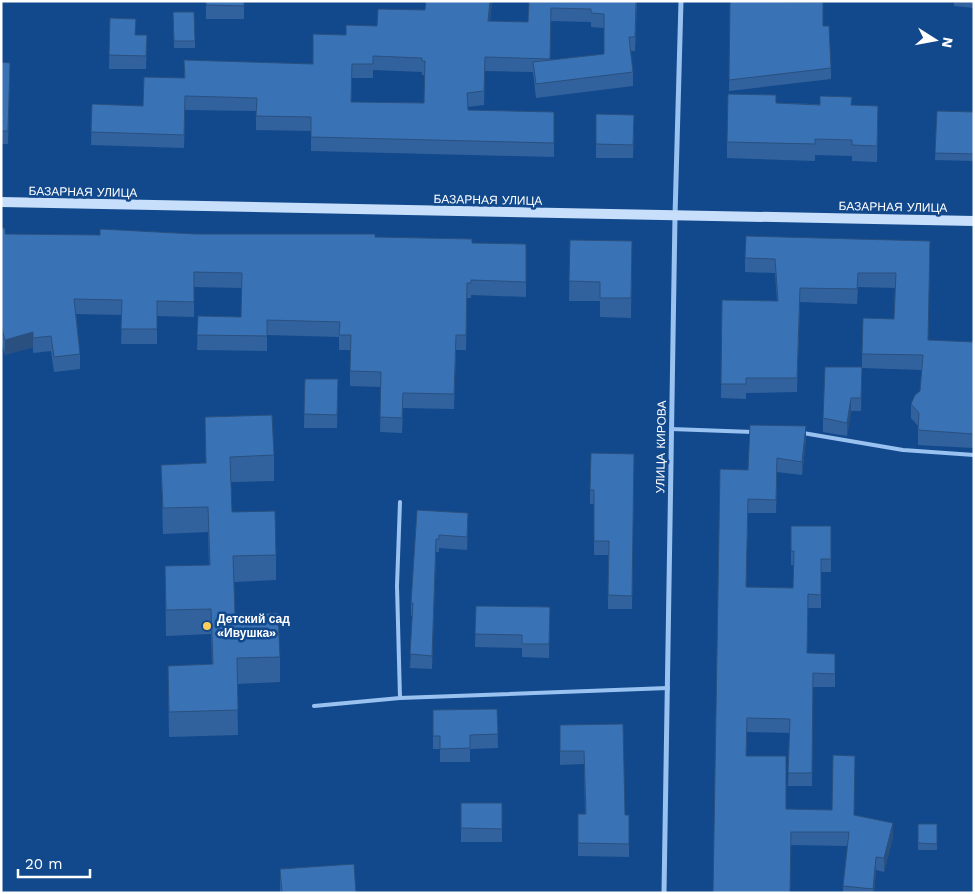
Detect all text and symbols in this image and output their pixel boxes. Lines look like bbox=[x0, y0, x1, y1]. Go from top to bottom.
north arrow bbox=[910, 15, 960, 65]
text: N bbox=[939, 36, 957, 49]
street label: БАЗАРНАЯ УЛИЦА bbox=[28, 184, 138, 200]
street label: БАЗАРНАЯ УЛИЦА bbox=[433, 192, 543, 208]
street label: БАЗАРНАЯ УЛИЦА bbox=[838, 199, 948, 215]
street label: УЛИЦА КИРОВА bbox=[653, 400, 669, 494]
place label: Детский сад «Ивушка» bbox=[217, 612, 290, 640]
marker: Детский сад «Ивушка» bbox=[201, 620, 213, 632]
scale bar bbox=[18, 846, 90, 878]
text: 20 m bbox=[25, 855, 63, 873]

